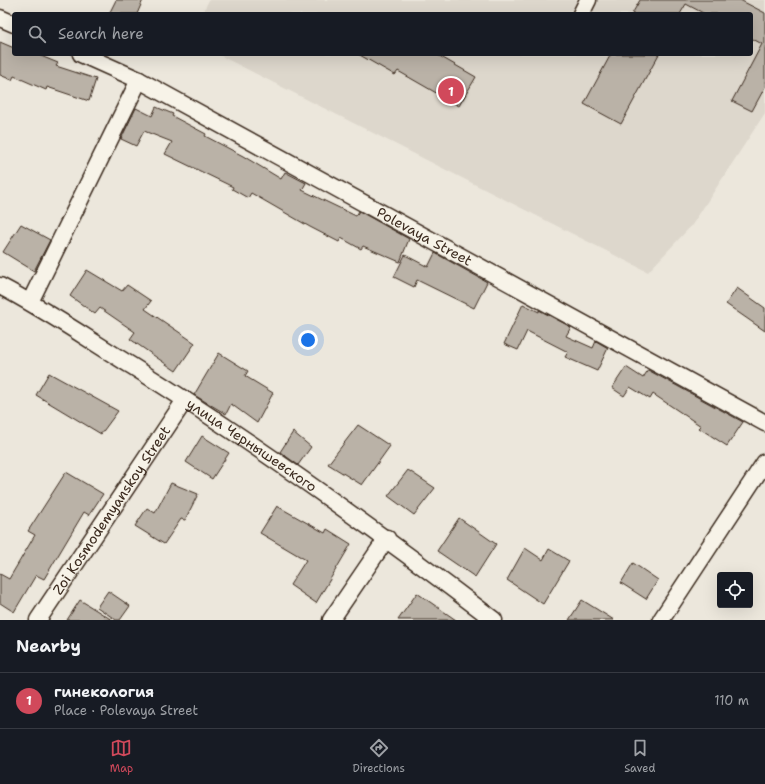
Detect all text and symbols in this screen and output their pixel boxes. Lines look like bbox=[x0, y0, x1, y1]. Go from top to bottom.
search box bbox=[12, 12, 753, 56]
icon: search bbox=[26, 23, 48, 45]
text: Search here bbox=[58, 24, 144, 44]
pin: 1 bbox=[438, 76, 464, 106]
street label: Polevaya Street bbox=[373, 203, 475, 270]
your location bbox=[298, 330, 318, 350]
street label: улица Чернышевского bbox=[183, 394, 320, 496]
street label: Zoi Kosmodemyanskoy Street bbox=[49, 422, 174, 598]
map controls bbox=[717, 572, 753, 608]
button: locate bbox=[717, 572, 753, 608]
text: Nearby bbox=[16, 635, 81, 657]
text: гинекология bbox=[54, 682, 154, 702]
text: 1 bbox=[26, 692, 32, 709]
text: 110 m bbox=[714, 692, 749, 709]
text: Place · Polevaya Street bbox=[54, 702, 198, 719]
tab: Map bbox=[110, 737, 133, 776]
tab: Directions bbox=[352, 737, 405, 776]
tab: Saved bbox=[624, 737, 655, 776]

